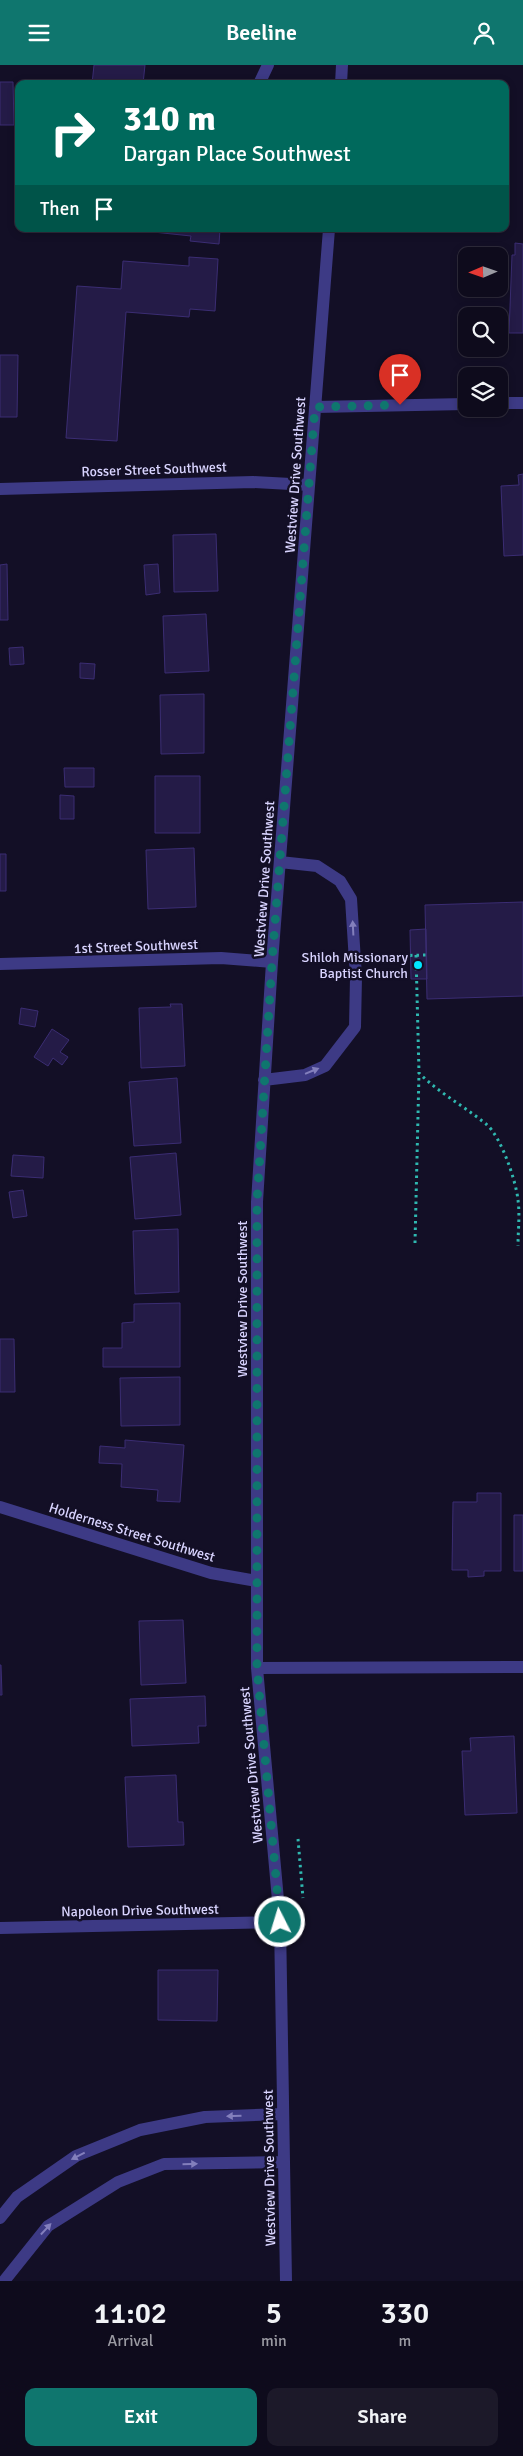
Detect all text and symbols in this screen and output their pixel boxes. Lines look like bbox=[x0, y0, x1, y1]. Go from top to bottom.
icon: menu bbox=[25, 19, 53, 47]
text: Beeline bbox=[226, 19, 297, 46]
icon: person bbox=[470, 19, 498, 47]
text: 310 m bbox=[123, 97, 216, 140]
icon: right bbox=[40, 100, 105, 165]
text: Dargan Place Southwest bbox=[123, 140, 351, 167]
icon: arrive bbox=[90, 195, 118, 223]
text: Then bbox=[40, 197, 80, 221]
north arrow bbox=[458, 247, 508, 297]
map controls bbox=[458, 247, 508, 417]
button: search bbox=[458, 307, 508, 357]
pin bbox=[379, 354, 421, 405]
icon: arrive bbox=[386, 361, 414, 389]
button: layers bbox=[458, 367, 508, 417]
street label: Westview Drive Southwest bbox=[282, 396, 309, 554]
street label: Rosser Street Southwest bbox=[81, 458, 227, 481]
street label: Westview Drive Southwest bbox=[251, 800, 278, 958]
one-way arrow bbox=[348, 919, 356, 935]
street label: 1st Street Southwest bbox=[74, 936, 198, 957]
place label: Shiloh Missionary Baptist Church bbox=[302, 949, 408, 982]
marker: Shiloh Missionary Baptist Church bbox=[412, 959, 424, 971]
one-way arrow bbox=[305, 1067, 319, 1075]
street label: Westview Drive Southwest bbox=[234, 1220, 251, 1377]
street label: Holderness Street Southwest bbox=[47, 1499, 217, 1566]
street label: Westview Drive Southwest bbox=[236, 1686, 267, 1844]
position arrow bbox=[253, 1895, 305, 1947]
street label: Napoleon Drive Southwest bbox=[61, 1901, 219, 1920]
street label: Westview Drive Southwest bbox=[260, 2089, 279, 2247]
one-way arrow bbox=[226, 2112, 242, 2120]
one-way arrow bbox=[71, 2152, 86, 2160]
one-way arrow bbox=[182, 2159, 198, 2167]
one-way arrow bbox=[40, 2223, 51, 2236]
text: 11:02 bbox=[94, 2295, 167, 2332]
text: 5 bbox=[266, 2295, 282, 2332]
text: 330 bbox=[381, 2295, 429, 2332]
text: Arrival bbox=[107, 2331, 153, 2351]
text: min bbox=[261, 2331, 287, 2351]
text: m bbox=[398, 2331, 411, 2351]
button: Exit bbox=[25, 2388, 257, 2446]
button: Share bbox=[267, 2388, 498, 2446]

